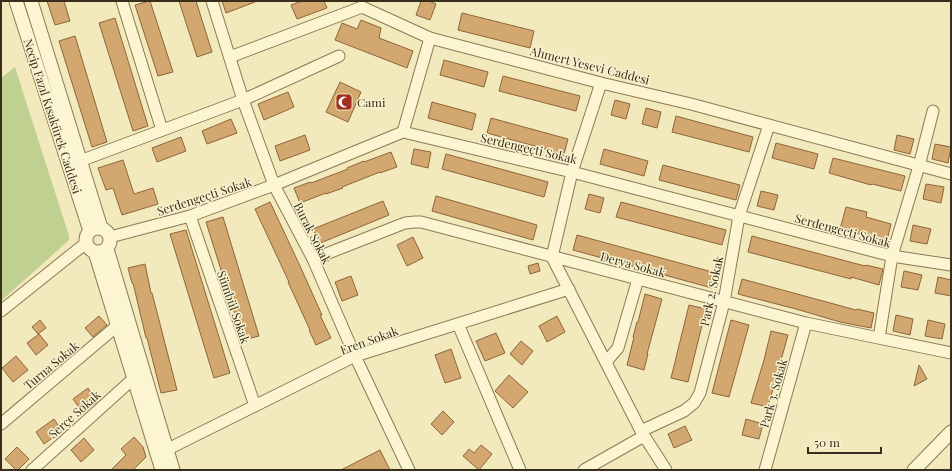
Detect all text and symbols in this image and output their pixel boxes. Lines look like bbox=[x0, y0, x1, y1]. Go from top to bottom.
street label: Necip Fazıl Kısakürek Caddesi bbox=[20, 37, 86, 196]
street label: Ahmert Yesevi Caddesi bbox=[528, 42, 652, 88]
mosque icon: Cami bbox=[334, 92, 354, 112]
place label: Cami bbox=[357, 94, 386, 110]
street label: Serdengeçti Sokak bbox=[479, 129, 579, 167]
street label: Serdengeçti Sokak bbox=[155, 173, 254, 219]
street label: Burak Sokak bbox=[291, 199, 336, 267]
street label: Serdengeçti Sokak bbox=[793, 210, 893, 251]
street label: Derya Sokak bbox=[599, 248, 668, 280]
street label: Park 2. Sokak bbox=[696, 254, 726, 327]
street label: Sümbül Sokak bbox=[214, 268, 254, 346]
street label: Eren Sokak bbox=[338, 322, 401, 358]
street label: Turna Sokak bbox=[20, 337, 82, 393]
street label: Park 3. Sokak bbox=[756, 356, 791, 429]
street label: Serçe Sokak bbox=[45, 386, 104, 442]
scale bar bbox=[808, 429, 881, 455]
text: 50 m bbox=[814, 434, 840, 450]

